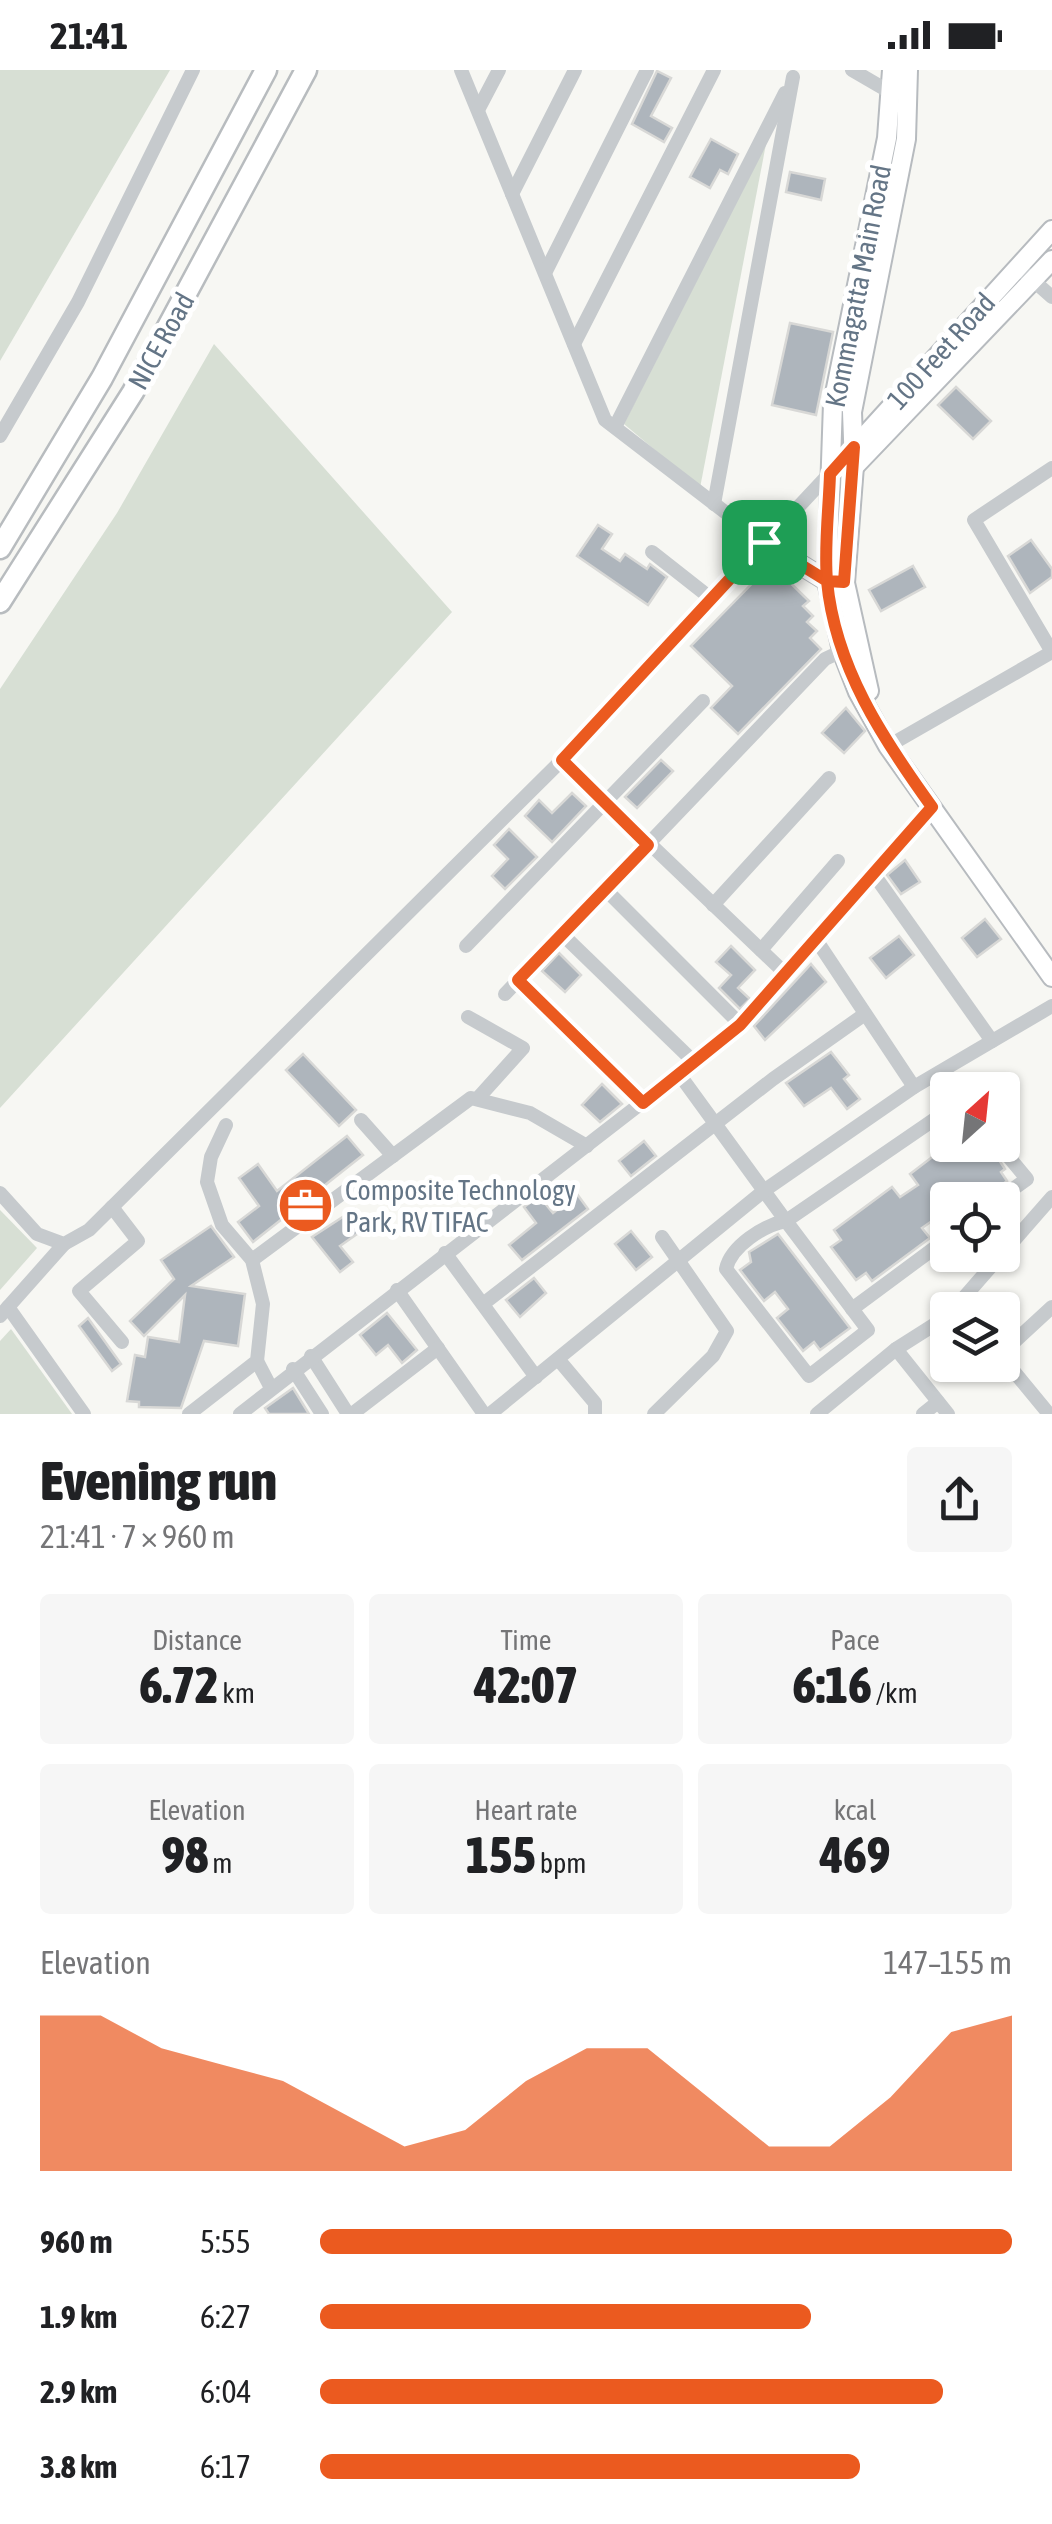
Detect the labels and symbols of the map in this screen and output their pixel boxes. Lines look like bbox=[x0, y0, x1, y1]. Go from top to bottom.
street label: Kommagatta Main Road bbox=[819, 162, 897, 410]
street label: NICE Road bbox=[121, 287, 201, 395]
street label: 100 Feet Road bbox=[881, 287, 1001, 415]
pin bbox=[722, 500, 807, 585]
north arrow bbox=[930, 1072, 1020, 1162]
place label: Composite Technology Park, RV TIFAC bbox=[345, 1174, 576, 1238]
office icon: Composite Technology Park, RV TIFAC bbox=[276, 1176, 336, 1236]

